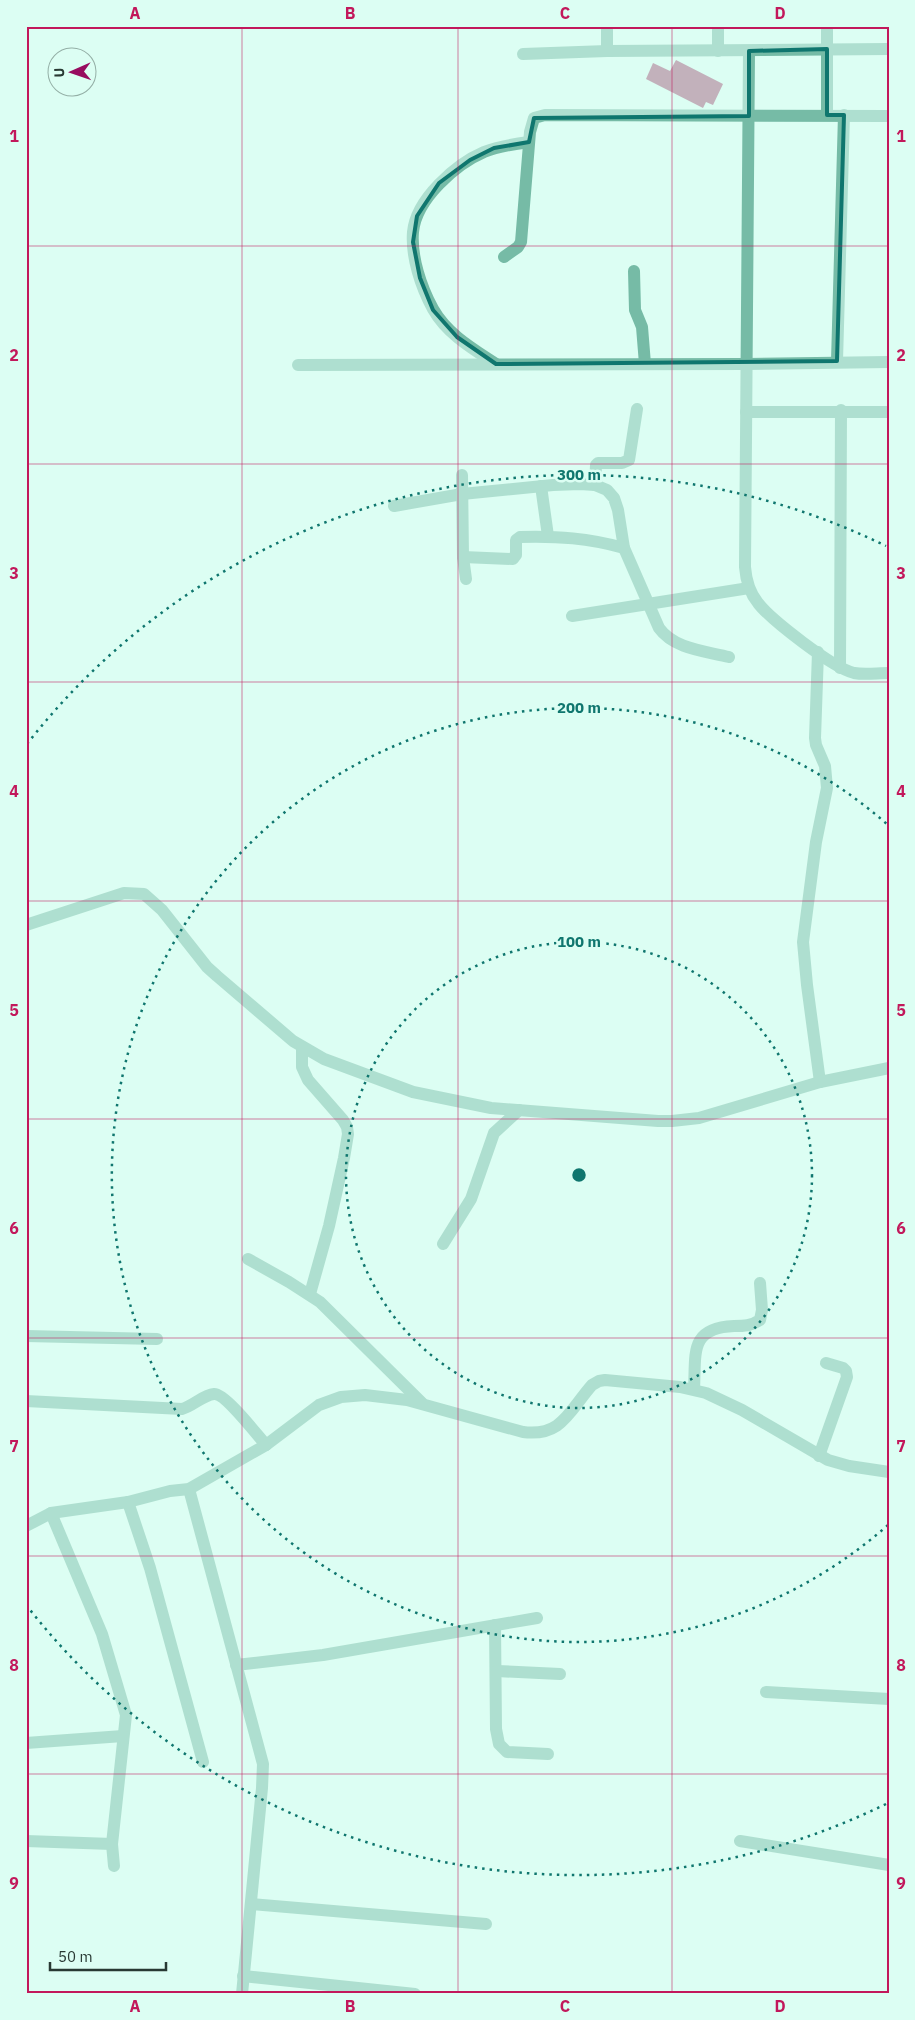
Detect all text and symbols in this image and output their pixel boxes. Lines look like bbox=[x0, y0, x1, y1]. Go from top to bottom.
text: A bbox=[130, 3, 141, 23]
text: B bbox=[345, 3, 356, 23]
text: C bbox=[560, 3, 570, 23]
text: D bbox=[774, 3, 786, 23]
north arrow bbox=[48, 48, 98, 98]
text: U bbox=[50, 67, 68, 78]
text: 1 bbox=[9, 126, 19, 146]
text: 1 bbox=[896, 126, 906, 146]
text: 2 bbox=[9, 345, 19, 365]
text: 2 bbox=[896, 345, 906, 365]
text: 300 m bbox=[557, 465, 601, 484]
text: 3 bbox=[9, 563, 19, 583]
text: 3 bbox=[896, 563, 906, 583]
text: 200 m bbox=[557, 698, 601, 717]
text: 4 bbox=[9, 781, 19, 801]
text: 4 bbox=[896, 781, 906, 801]
text: 100 m bbox=[557, 932, 601, 951]
text: 5 bbox=[9, 1000, 19, 1020]
text: 5 bbox=[896, 1000, 906, 1020]
centre of rings bbox=[570, 1166, 588, 1184]
text: 6 bbox=[9, 1218, 19, 1238]
text: 6 bbox=[896, 1218, 906, 1238]
text: 7 bbox=[9, 1436, 19, 1456]
text: 7 bbox=[896, 1436, 906, 1456]
text: 8 bbox=[9, 1655, 19, 1675]
text: 8 bbox=[896, 1655, 906, 1675]
text: 9 bbox=[9, 1873, 19, 1893]
text: 9 bbox=[896, 1873, 906, 1893]
scale bar bbox=[50, 1940, 166, 1972]
text: 50 m bbox=[58, 1947, 93, 1966]
text: A bbox=[130, 1996, 141, 2016]
text: B bbox=[345, 1996, 356, 2016]
text: C bbox=[560, 1996, 570, 2016]
text: D bbox=[774, 1996, 786, 2016]

